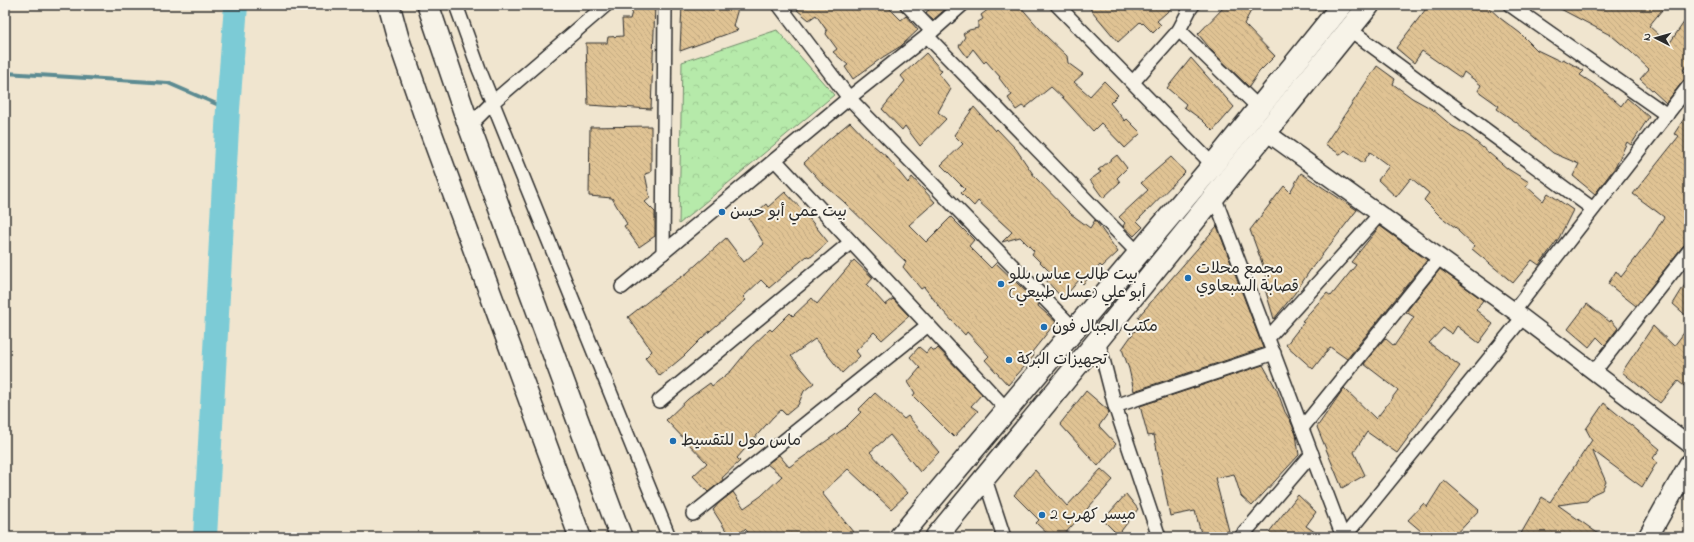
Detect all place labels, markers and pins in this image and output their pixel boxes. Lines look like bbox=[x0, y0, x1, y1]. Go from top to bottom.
place label: بيت عمي أبو حسن bbox=[730, 200, 847, 225]
marker: بيت عمي أبو حسن bbox=[717, 207, 727, 217]
place label: مجمع محلات قصابة السبعاوي bbox=[1196, 257, 1299, 299]
place label: بيت طالب عباس بللو أبو علي (عسل طبيعي) bbox=[1008, 263, 1146, 306]
marker: مجمع محلات قصابة السبعاوي bbox=[1183, 273, 1193, 283]
marker: بيت طالب عباس بللو أبو علي (عسل طبيعي) bbox=[996, 279, 1006, 289]
place label: مكتب الجبال فون bbox=[1052, 315, 1158, 339]
marker: مكتب الجبال فون bbox=[1039, 322, 1049, 332]
place label: تجهيزات البركة bbox=[1017, 348, 1108, 372]
marker: تجهيزات البركة bbox=[1004, 355, 1014, 365]
place label: ماس مول للتقسيط bbox=[681, 429, 801, 453]
marker: ماس مول للتقسيط bbox=[668, 436, 678, 446]
place label: ميسر كهرب 2 bbox=[1050, 503, 1136, 527]
marker: ميسر كهرب 2 bbox=[1037, 510, 1047, 520]

